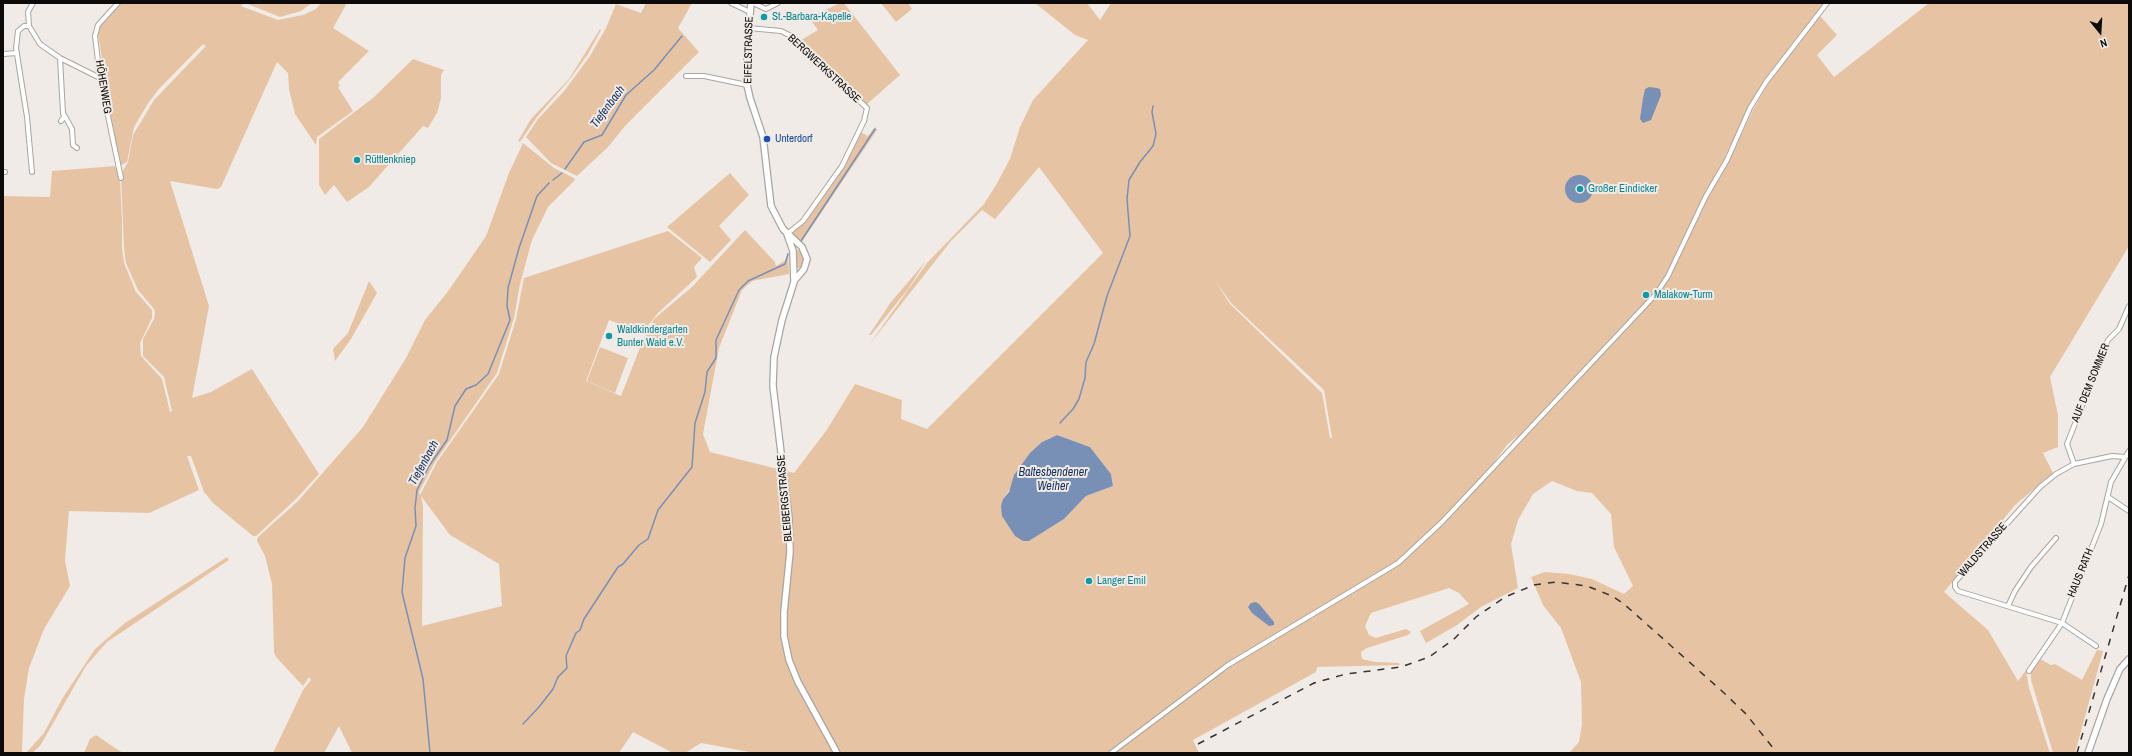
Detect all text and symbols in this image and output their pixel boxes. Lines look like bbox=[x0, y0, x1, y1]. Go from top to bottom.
place label: St.-Barbara-Kapelle bbox=[772, 10, 851, 24]
marker: St.-Barbara-Kapelle bbox=[759, 12, 769, 22]
north arrow bbox=[2080, 12, 2120, 52]
street label: EIFELSTRASSE bbox=[742, 16, 756, 84]
street label: BERGWERKSTRASSE bbox=[785, 32, 863, 106]
text: N bbox=[2098, 36, 2109, 51]
street label: HÖHENWEG bbox=[92, 59, 114, 115]
water label: Tiefenbach bbox=[588, 83, 628, 131]
place label: Unterdorf bbox=[775, 132, 813, 146]
marker: Unterdorf bbox=[762, 134, 772, 144]
place label: Rüttlenkniep bbox=[365, 153, 416, 167]
marker: Rüttlenkniep bbox=[352, 155, 362, 165]
place label: Großer Eindicker bbox=[1588, 182, 1657, 196]
marker: Großer Eindicker bbox=[1575, 184, 1585, 194]
place label: Malakow-Turm bbox=[1654, 288, 1713, 302]
marker: Malakow-Turm bbox=[1641, 290, 1651, 300]
place label: Waldkindergarten Bunter Wald e.V. bbox=[617, 323, 688, 349]
marker: Waldkindergarten Bunter Wald e.V. bbox=[604, 331, 614, 341]
street label: AUF DEM SOMMER bbox=[2069, 342, 2113, 424]
water label: Tiefenbach bbox=[406, 438, 442, 488]
street label: BLEIBERGSTRASSE bbox=[775, 454, 795, 542]
water label: Baltesbendener Weiher bbox=[1019, 466, 1087, 494]
street label: WALDSTRASSE bbox=[1956, 520, 2010, 580]
street label: HAUS RATH bbox=[2065, 547, 2097, 599]
place label: Langer Emil bbox=[1097, 574, 1146, 588]
marker: Langer Emil bbox=[1084, 576, 1094, 586]

